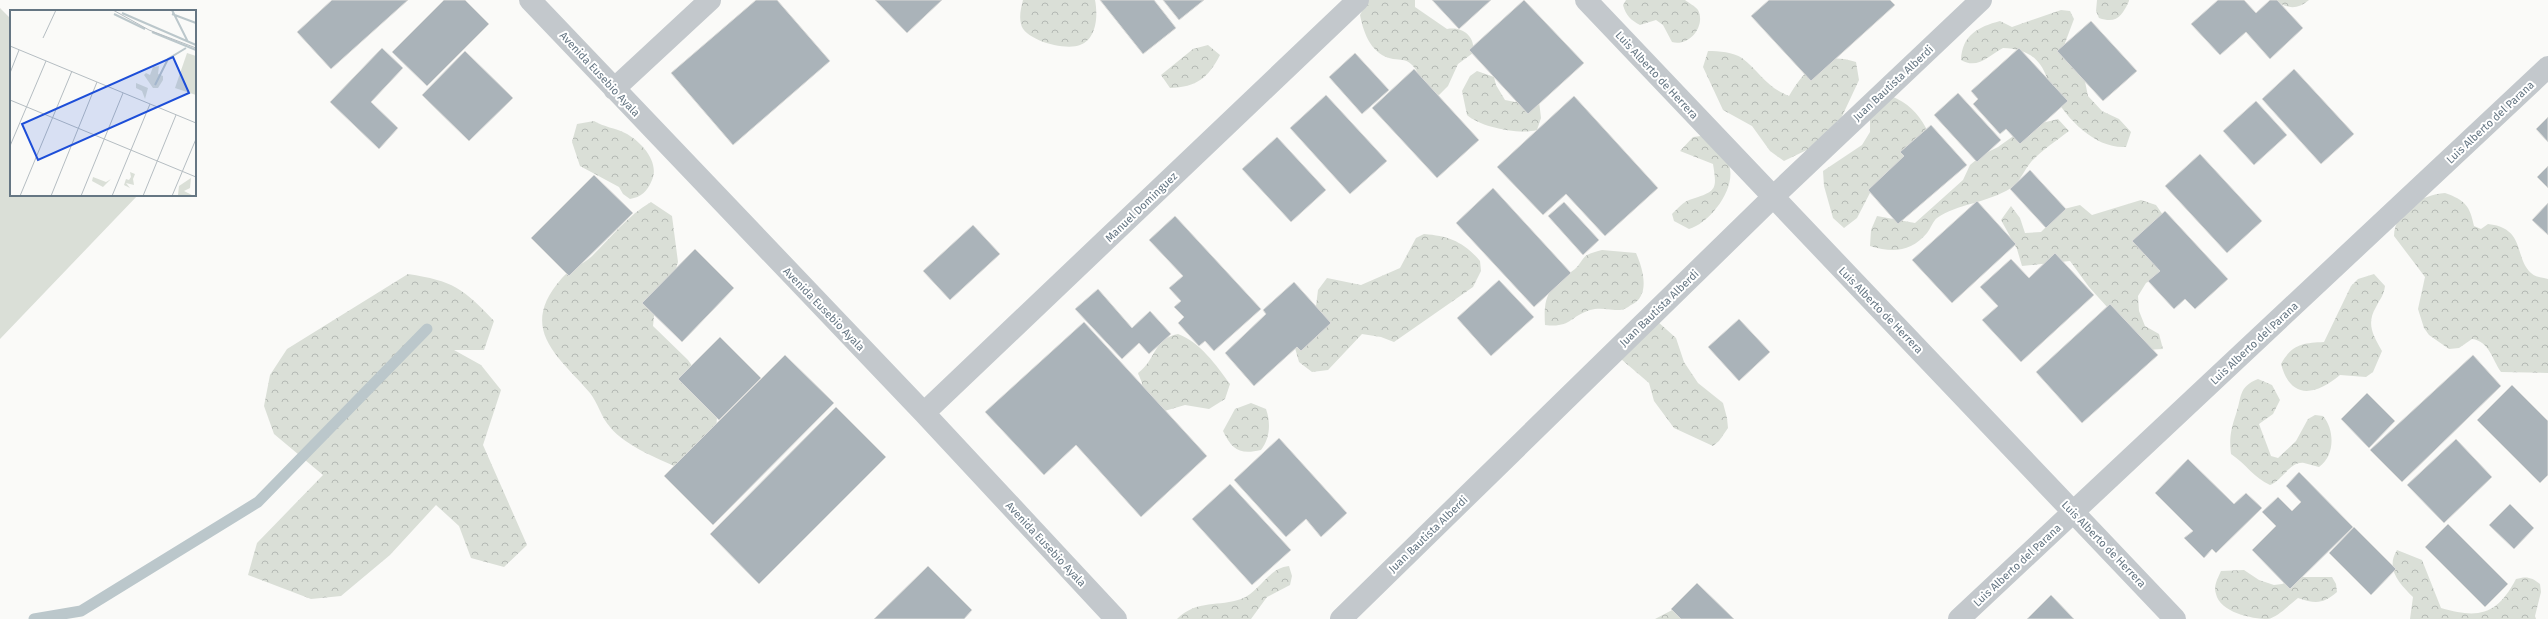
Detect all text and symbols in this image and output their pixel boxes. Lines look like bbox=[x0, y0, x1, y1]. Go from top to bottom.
inset map bbox=[10, 10, 196, 196]
street label: Avenida Eusebio Ayala bbox=[557, 29, 642, 120]
street label: Luis Alberto de Herrera bbox=[1613, 29, 1701, 122]
street label: Juan Bautista Alberdi bbox=[1851, 43, 1936, 124]
street label: Luis Alberto del Parana bbox=[2444, 78, 2537, 166]
street label: Manuel Dominguez bbox=[1103, 170, 1180, 245]
street label: Luis Alberto de Herrera bbox=[1836, 264, 1925, 356]
street label: Avenida Eusebio Ayala bbox=[780, 265, 867, 354]
street label: Juan Bautista Alberdi bbox=[1617, 267, 1702, 349]
street label: Luis Alberto del Parana bbox=[2208, 299, 2301, 387]
street label: Juan Bautista Alberdi bbox=[1386, 493, 1471, 575]
street label: Luis Alberto de Herrera bbox=[2059, 498, 2148, 590]
street label: Avenida Eusebio Ayala bbox=[1003, 499, 1088, 590]
street label: Luis Alberto del Parana bbox=[1971, 521, 2064, 609]

